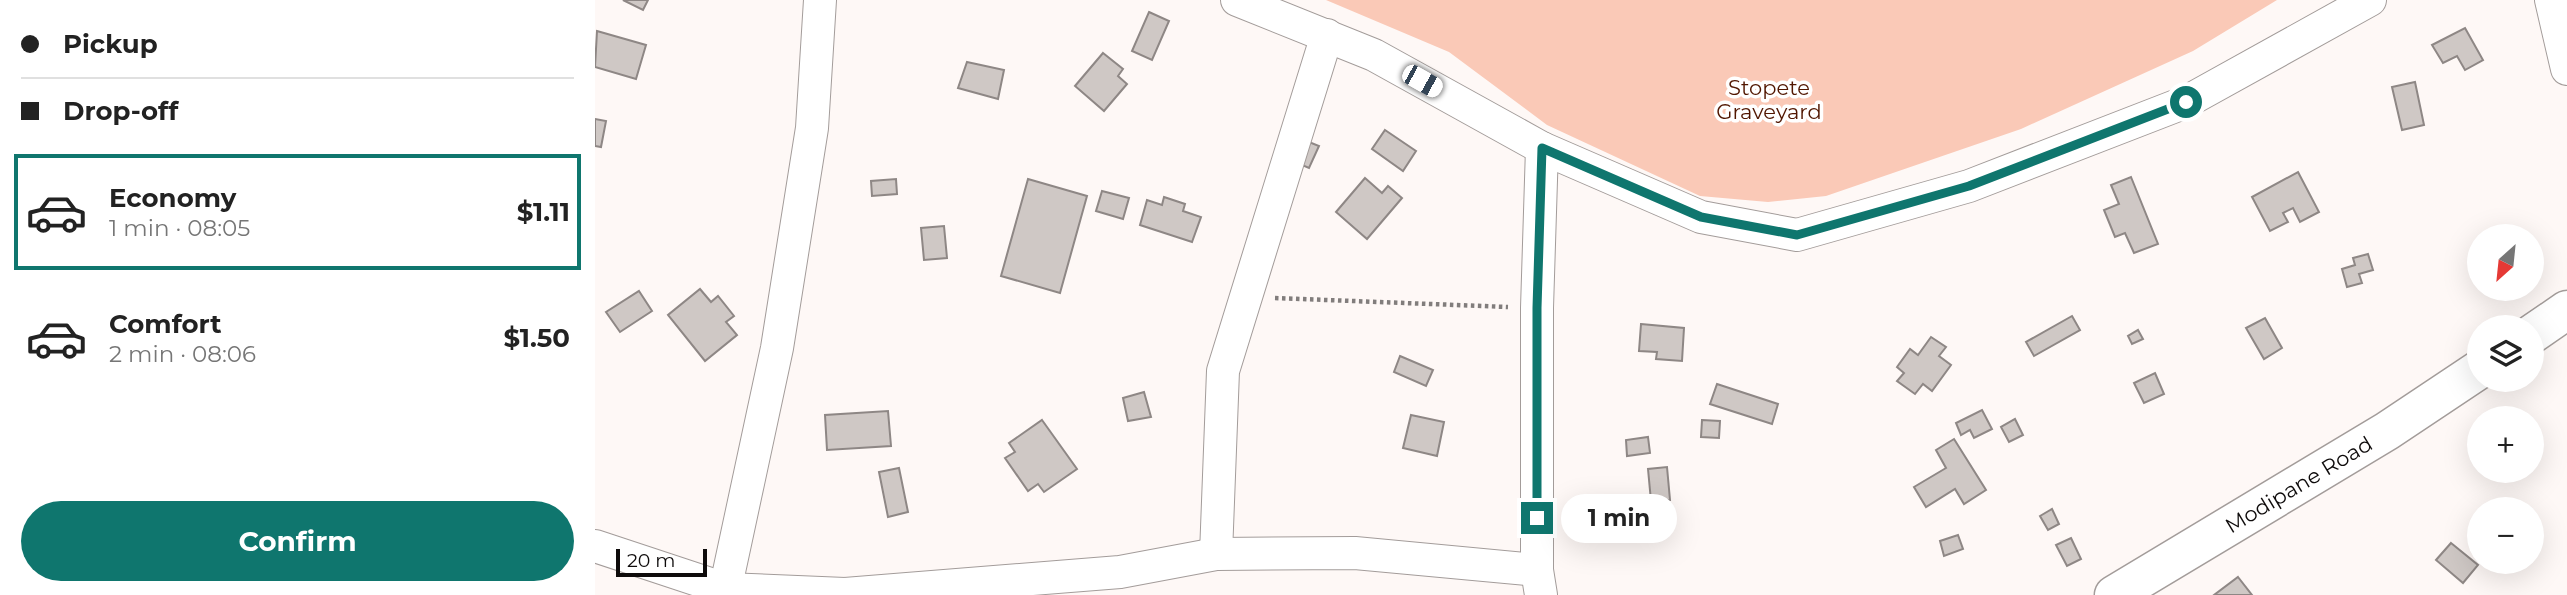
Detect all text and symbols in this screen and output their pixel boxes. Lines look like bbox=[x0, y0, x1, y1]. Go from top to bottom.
text: Pickup bbox=[63, 28, 158, 60]
car bbox=[1399, 62, 1446, 100]
park label: Stopete Graveyard bbox=[1716, 75, 1822, 124]
route start bbox=[2170, 86, 2202, 118]
text: Drop-off bbox=[63, 95, 178, 127]
icon: car bbox=[25, 181, 88, 244]
text: Economy bbox=[109, 182, 236, 214]
text: $1.11 bbox=[517, 196, 570, 228]
text: 1 min · 08:05 bbox=[109, 214, 250, 242]
north arrow bbox=[2467, 224, 2545, 301]
map controls bbox=[2467, 224, 2544, 574]
icon: car bbox=[25, 307, 88, 370]
text: Comfort bbox=[109, 308, 221, 340]
button: layers bbox=[2467, 315, 2544, 392]
text: $1.50 bbox=[504, 322, 570, 354]
text: 2 min · 08:06 bbox=[109, 340, 256, 368]
button: + bbox=[2467, 406, 2544, 483]
street label: Modipane Road bbox=[2221, 431, 2377, 538]
callout: 1 min bbox=[1562, 494, 1677, 542]
button: − bbox=[2467, 497, 2544, 574]
button: Confirm bbox=[21, 501, 574, 581]
route end bbox=[1521, 502, 1553, 534]
text: 1 min bbox=[1588, 504, 1650, 532]
scale bar bbox=[616, 546, 707, 578]
text: 20 m bbox=[627, 549, 675, 572]

